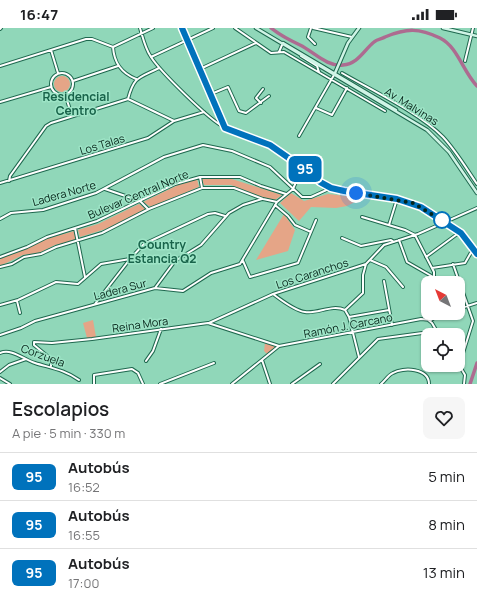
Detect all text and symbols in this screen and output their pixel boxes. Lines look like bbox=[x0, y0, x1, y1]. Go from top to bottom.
text: 16:47 bbox=[20, 4, 58, 25]
street label: Av. Malvinas bbox=[382, 84, 442, 129]
district label: Residencial Centro bbox=[42, 88, 110, 119]
street label: Los Talas bbox=[78, 130, 127, 158]
line badge: 95 bbox=[287, 156, 323, 182]
text: 95 bbox=[297, 159, 313, 178]
street label: Bulevar Central Norte bbox=[85, 166, 191, 222]
street label: Ladera Norte bbox=[31, 177, 98, 209]
your location bbox=[346, 183, 366, 203]
unlabelled marker bbox=[433, 211, 451, 229]
district label: Country Estancia Q2 bbox=[128, 236, 196, 267]
street label: Los Caranchos bbox=[274, 254, 350, 292]
street label: Ladera Sur bbox=[92, 275, 148, 303]
north arrow bbox=[421, 276, 465, 320]
map controls bbox=[421, 276, 465, 372]
street label: Ramón J. Carcano bbox=[302, 309, 394, 341]
street label: Reina Mora bbox=[111, 313, 169, 335]
button: locate bbox=[421, 328, 465, 372]
street label: Corzuela bbox=[19, 340, 67, 370]
text: Escolapios bbox=[12, 396, 109, 422]
button: heart bbox=[423, 397, 465, 439]
text: A pie · 5 min · 330 m bbox=[12, 424, 125, 442]
text: Autobús bbox=[68, 457, 130, 478]
text: 5 min bbox=[428, 466, 465, 487]
text: 95 bbox=[26, 467, 42, 486]
text: 16:52 bbox=[68, 478, 100, 496]
text: Autobús bbox=[68, 505, 130, 526]
text: 8 min bbox=[428, 514, 465, 535]
text: 95 bbox=[26, 515, 42, 534]
text: 16:55 bbox=[68, 526, 100, 544]
text: Autobús bbox=[68, 553, 130, 574]
text: 13 min bbox=[423, 562, 465, 583]
text: 95 bbox=[26, 563, 42, 582]
text: 17:00 bbox=[68, 574, 99, 592]

